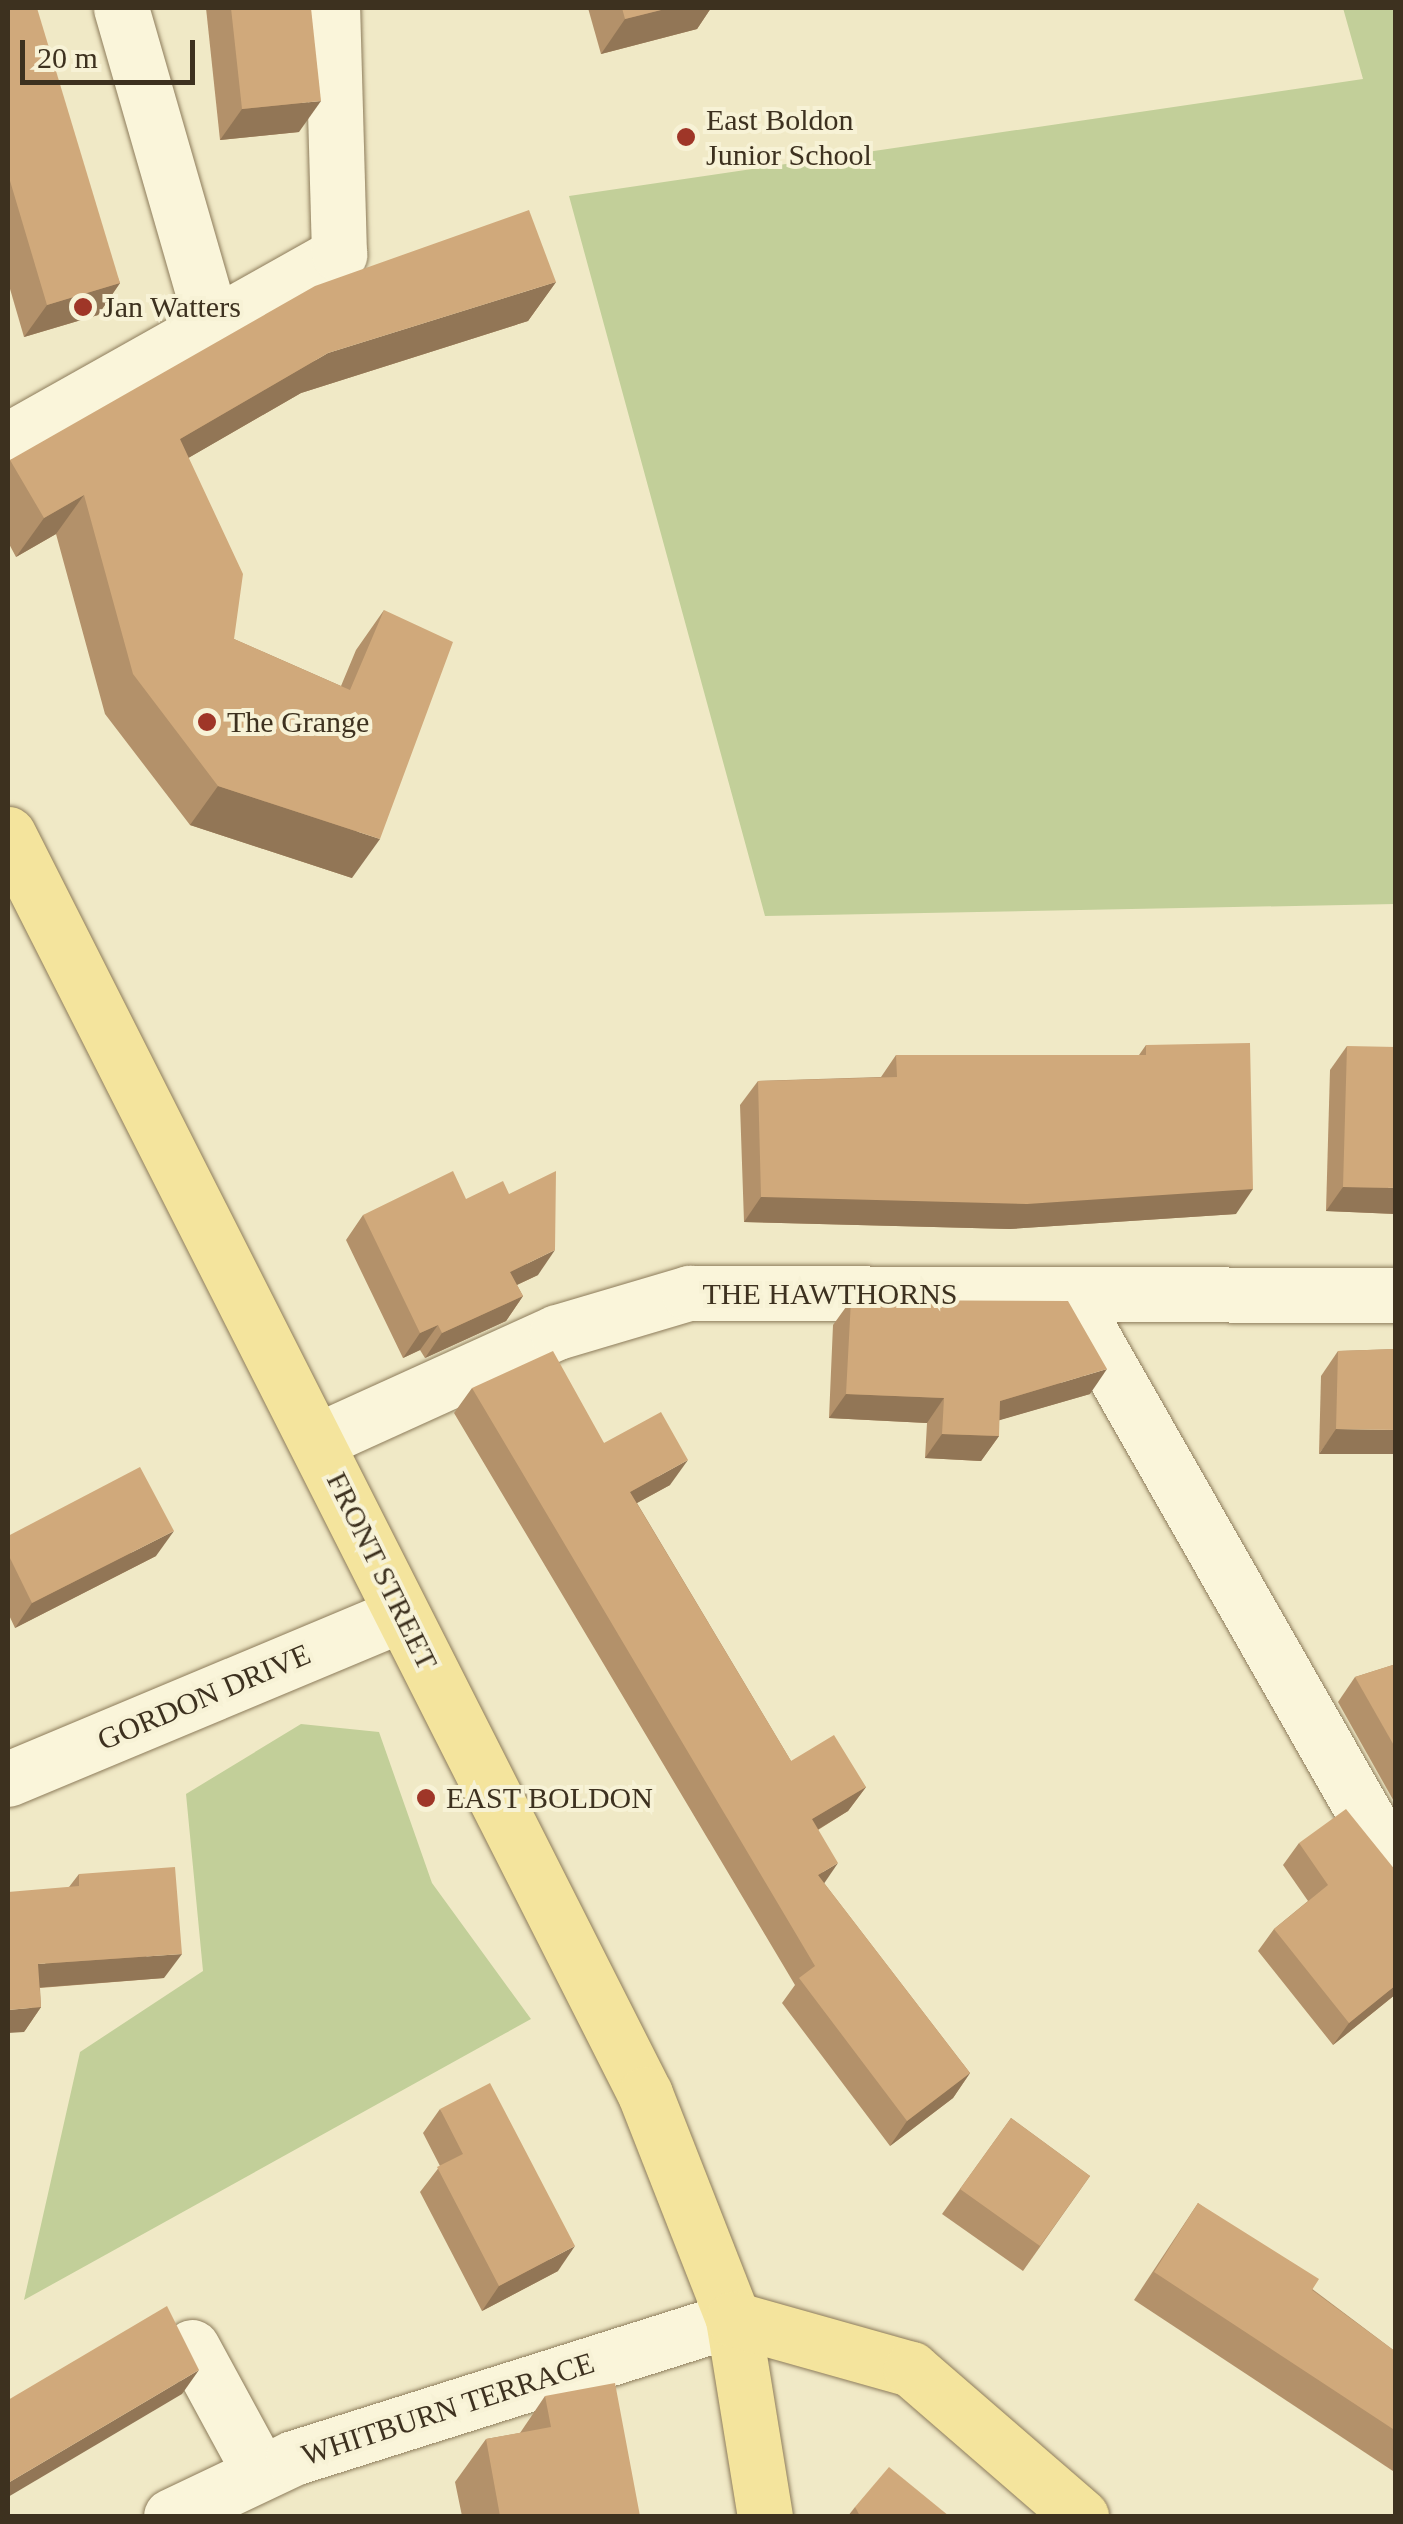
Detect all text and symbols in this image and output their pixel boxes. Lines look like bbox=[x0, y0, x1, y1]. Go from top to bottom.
scale bar bbox=[25, 20, 200, 82]
text: 20 m bbox=[37, 41, 98, 74]
place label: East Boldon Junior School bbox=[706, 102, 872, 172]
marker: East Boldon Junior School bbox=[675, 126, 697, 148]
place label: Jan Watters bbox=[103, 289, 241, 325]
marker: Jan Watters bbox=[72, 296, 94, 318]
place label: The Grange bbox=[227, 704, 369, 740]
marker: The Grange bbox=[196, 711, 218, 733]
street label: THE HAWTHORNS bbox=[702, 1276, 958, 1312]
street label: FRONT STREET bbox=[319, 1466, 445, 1676]
street label: GORDON DRIVE bbox=[92, 1636, 316, 1758]
place label: EAST BOLDON bbox=[446, 1780, 653, 1816]
marker: EAST BOLDON bbox=[415, 1787, 437, 1809]
street label: WHITBURN TERRACE bbox=[297, 2345, 599, 2473]

